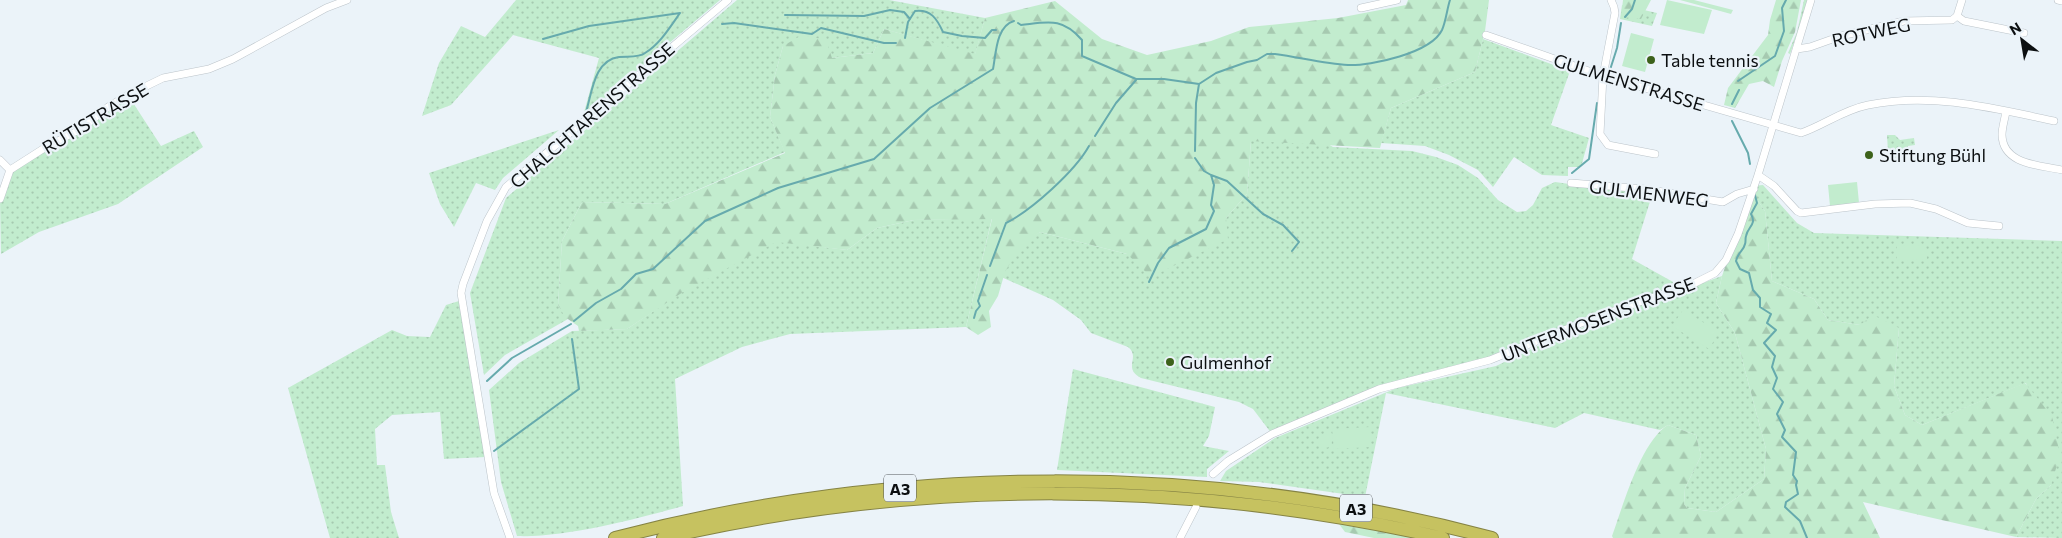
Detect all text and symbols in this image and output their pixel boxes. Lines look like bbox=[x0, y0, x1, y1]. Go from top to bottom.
street label: ROTWEG bbox=[1830, 13, 1912, 51]
north arrow bbox=[1997, 15, 2047, 65]
text: N bbox=[2006, 18, 2024, 38]
street label: CHALCHTARENSTRASSE bbox=[505, 38, 679, 192]
street label: GULMENSTRASSE bbox=[1551, 49, 1707, 115]
place label: Table tennis bbox=[1661, 49, 1759, 71]
marker: Table tennis bbox=[1645, 54, 1657, 66]
street label: RÜTISTRASSE bbox=[38, 78, 152, 158]
place label: Stiftung Bühl bbox=[1879, 144, 1986, 166]
marker: Stiftung Bühl bbox=[1863, 149, 1875, 161]
street label: GULMENWEG bbox=[1588, 175, 1710, 211]
street label: UNTERMOSENSTRASSE bbox=[1498, 272, 1698, 366]
place label: Gulmenhof bbox=[1180, 351, 1272, 373]
marker: Gulmenhof bbox=[1164, 356, 1176, 368]
road number: A3 bbox=[884, 474, 916, 502]
road number: A3 bbox=[1340, 494, 1372, 522]

